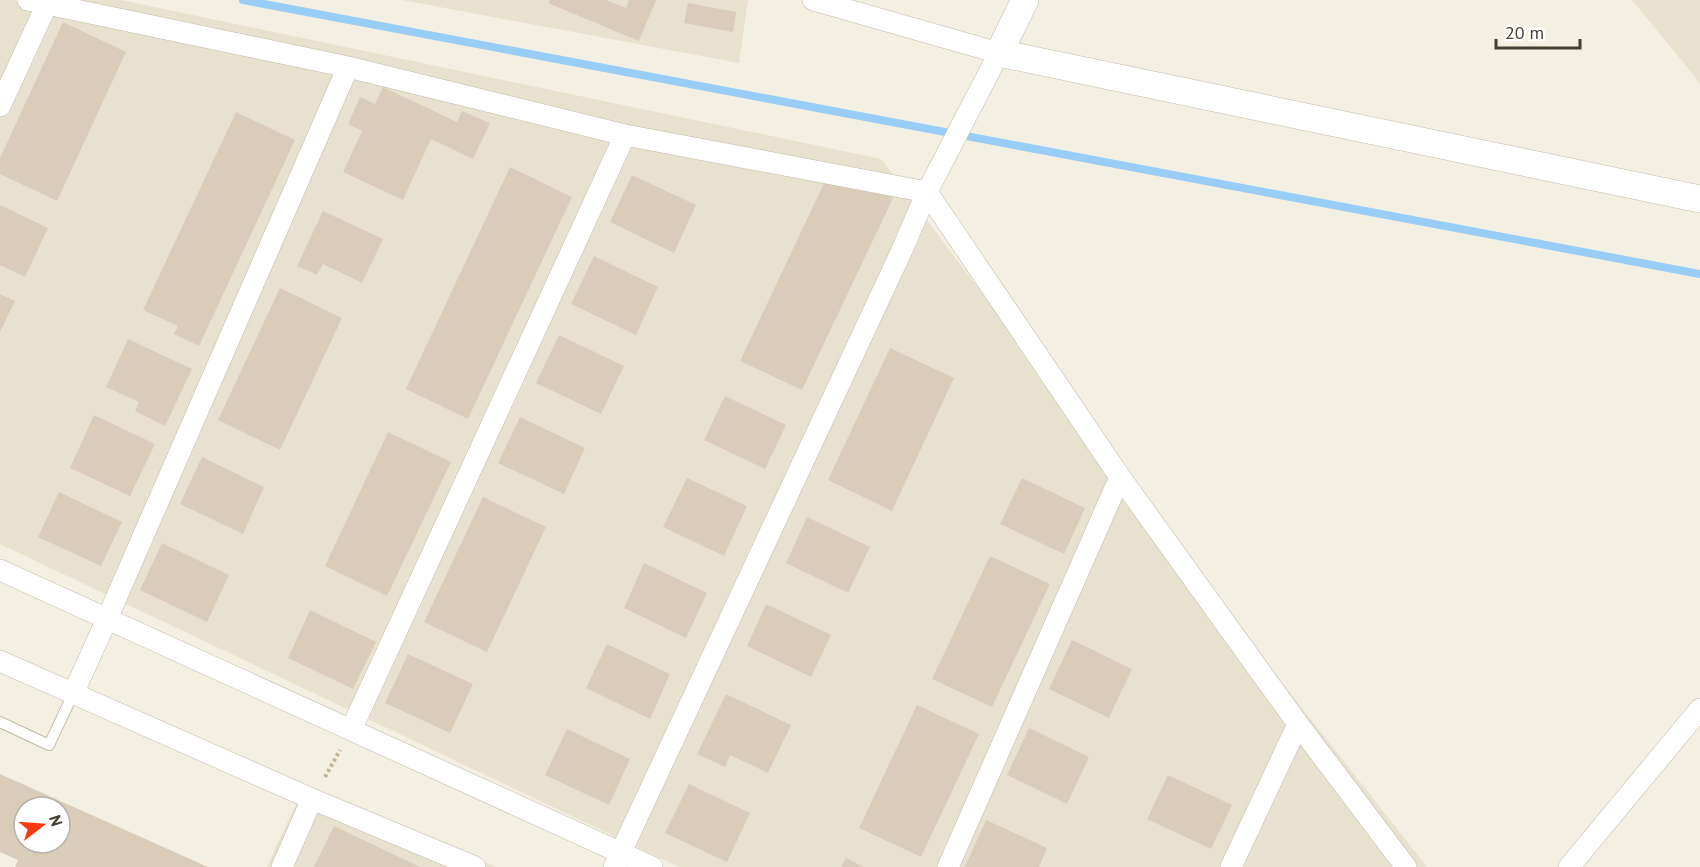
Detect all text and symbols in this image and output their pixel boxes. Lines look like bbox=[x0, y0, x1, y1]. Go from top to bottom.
scale bar bbox=[1496, 12, 1580, 50]
text: 20 m bbox=[1505, 21, 1544, 44]
north arrow bbox=[12, 795, 72, 855]
text: N bbox=[45, 813, 67, 829]

